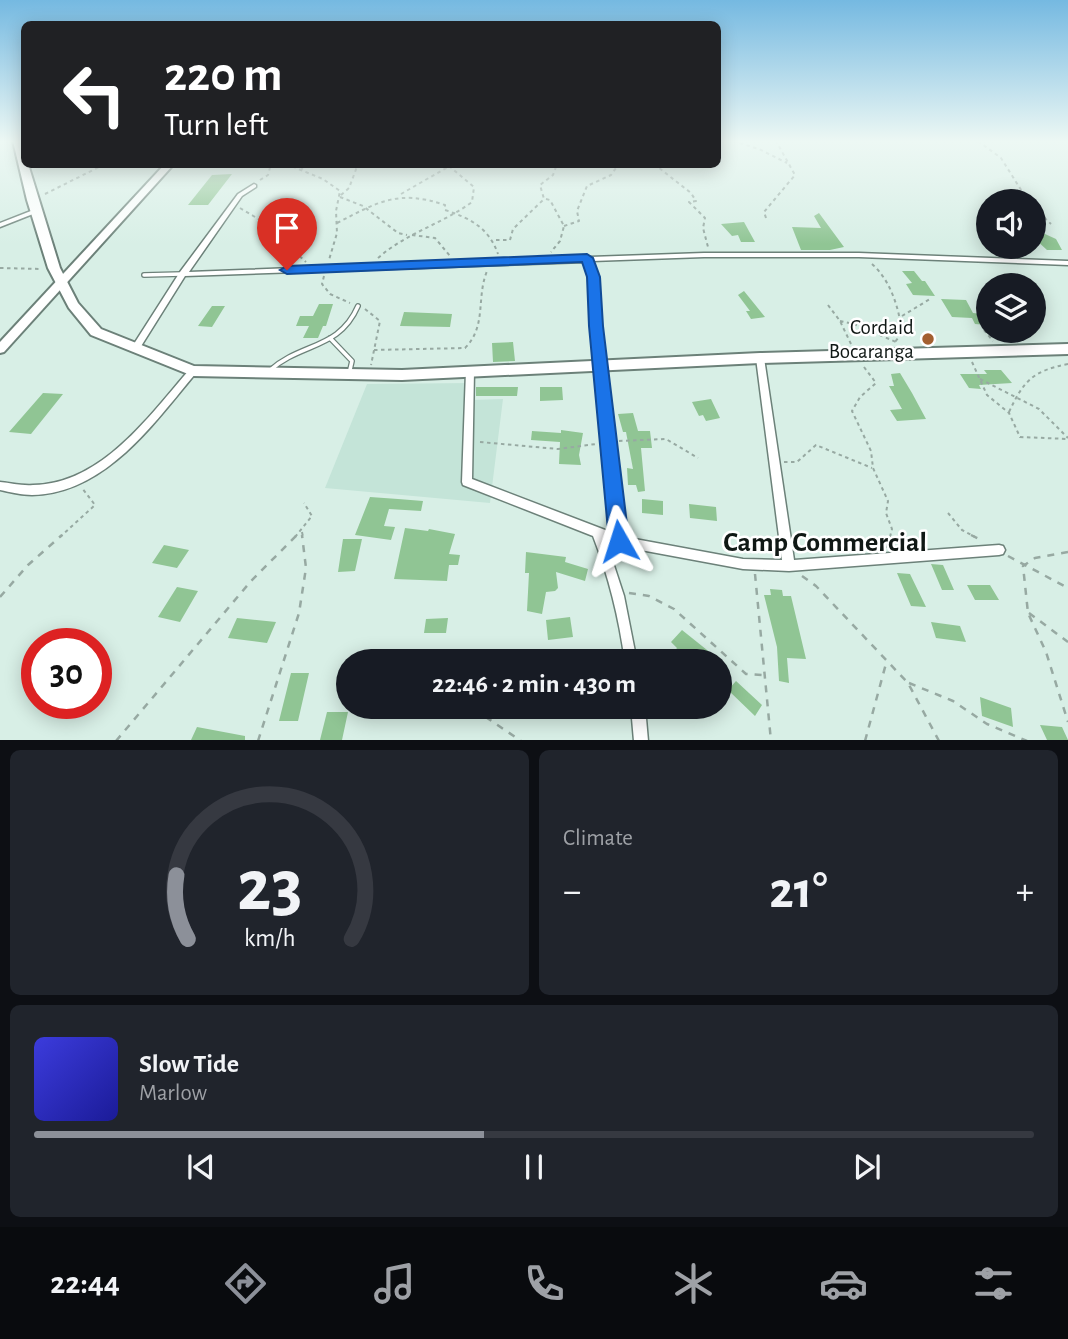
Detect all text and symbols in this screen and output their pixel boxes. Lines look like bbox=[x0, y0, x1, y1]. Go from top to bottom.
icon: left bbox=[49, 49, 140, 140]
text: 220 m bbox=[164, 51, 283, 100]
text: Turn left bbox=[164, 109, 268, 141]
map controls bbox=[976, 189, 1046, 343]
button: sound bbox=[976, 189, 1046, 259]
pin bbox=[257, 198, 317, 270]
icon: arrive bbox=[268, 209, 306, 247]
button: layers bbox=[976, 273, 1046, 343]
place label: Cordaid Bocaranga bbox=[829, 317, 914, 362]
marker: Cordaid Bocaranga bbox=[920, 331, 936, 347]
position arrow bbox=[582, 504, 656, 578]
district label: Camp Commercial bbox=[723, 529, 927, 557]
speed limit sign: 30 bbox=[21, 628, 112, 719]
text: 22:46 · 2 min · 430 m bbox=[432, 671, 636, 697]
text: Climate bbox=[563, 827, 633, 850]
text: 23 bbox=[237, 851, 302, 924]
text: 21° bbox=[769, 865, 828, 917]
text: − bbox=[563, 873, 581, 911]
text: + bbox=[1016, 873, 1034, 911]
text: km/h bbox=[244, 925, 295, 950]
text: Slow Tide bbox=[139, 1051, 239, 1077]
text: Marlow bbox=[139, 1082, 207, 1105]
icon: previous bbox=[182, 1148, 220, 1186]
icon: pause bbox=[515, 1148, 553, 1186]
icon: next bbox=[848, 1148, 886, 1186]
icon: directions bbox=[221, 1259, 270, 1308]
icon: music bbox=[370, 1259, 419, 1308]
icon: phone bbox=[520, 1259, 569, 1308]
icon: climate bbox=[669, 1259, 718, 1308]
icon: car bbox=[819, 1259, 868, 1308]
icon: filters bbox=[969, 1259, 1018, 1308]
text: 22:44 bbox=[50, 1267, 120, 1299]

